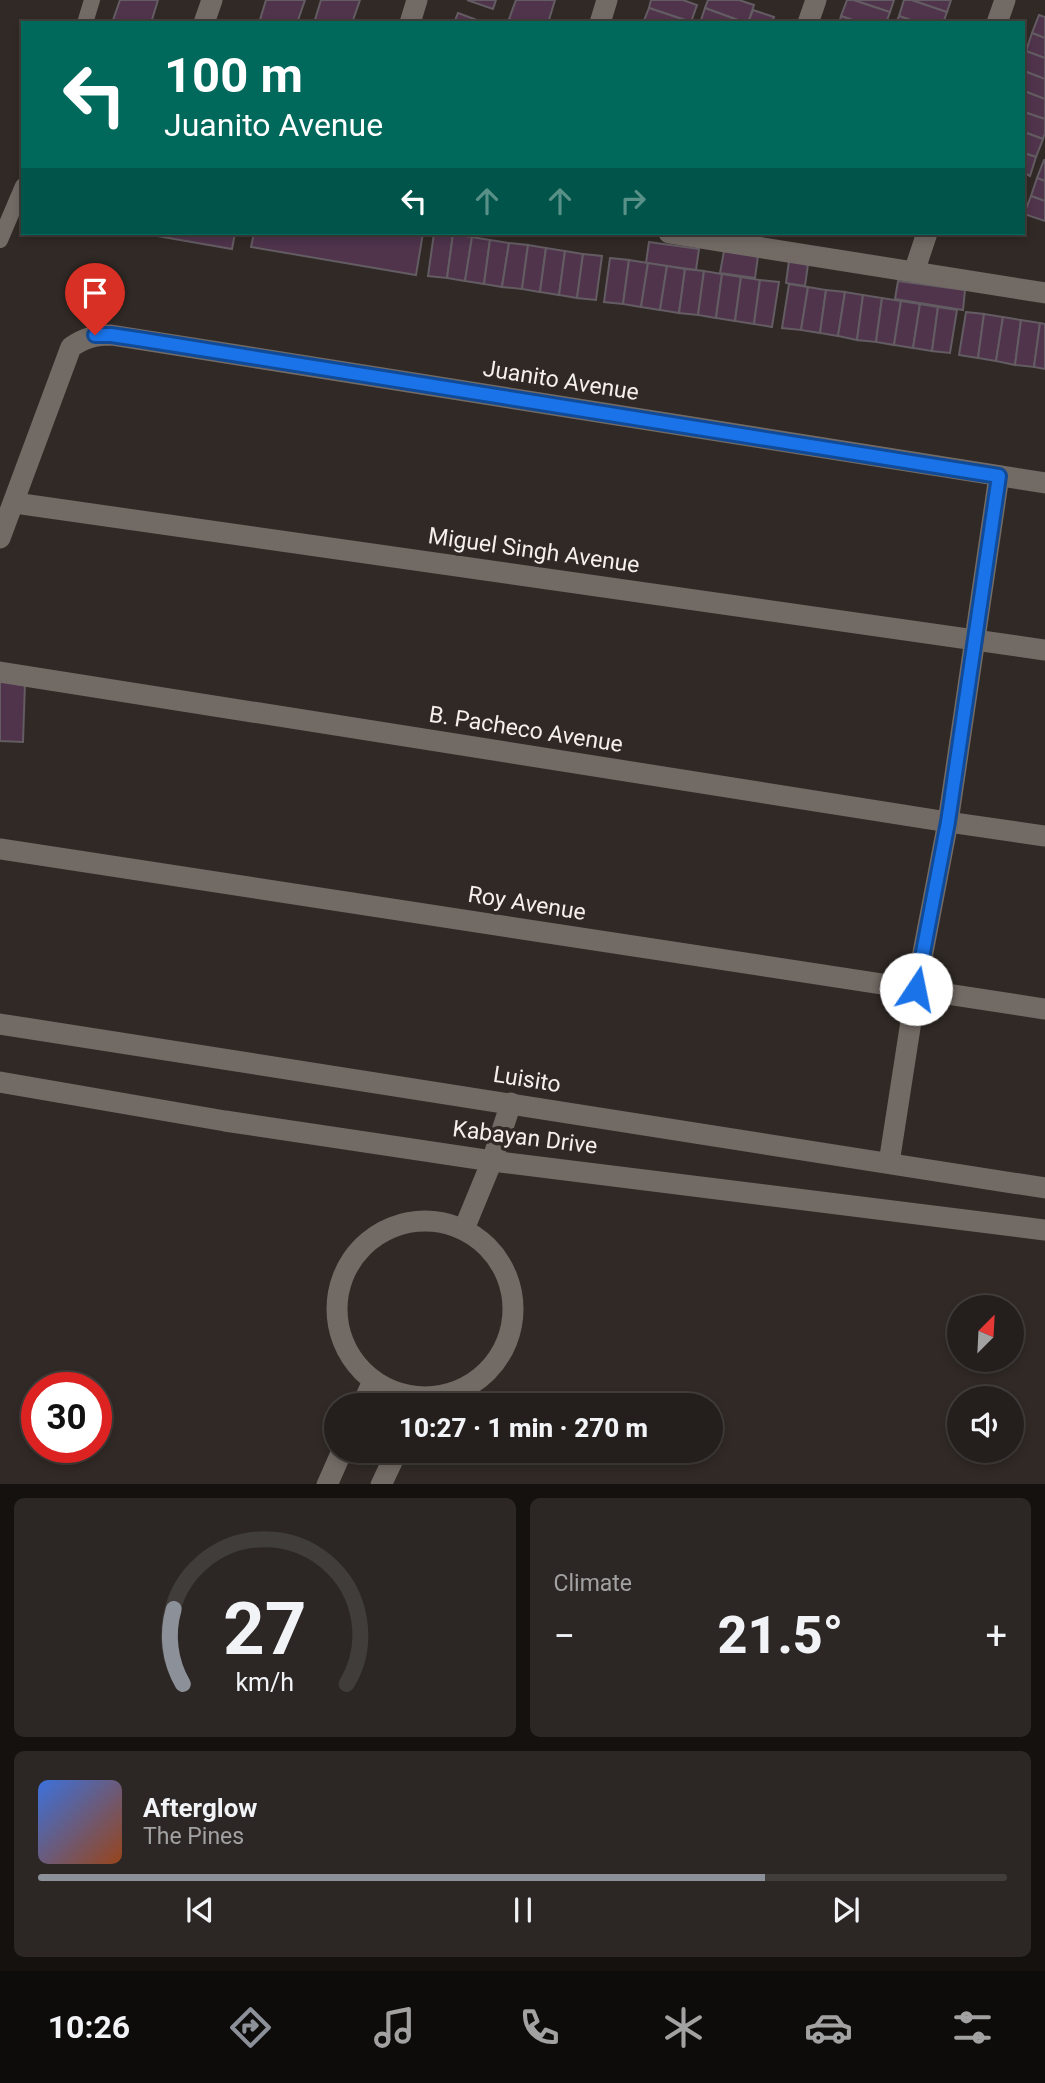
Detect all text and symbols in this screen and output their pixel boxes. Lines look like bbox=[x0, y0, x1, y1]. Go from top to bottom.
text: 100 m bbox=[164, 47, 303, 104]
icon: left bbox=[49, 49, 140, 140]
text: Juanito Avenue bbox=[164, 106, 383, 144]
icon: left bbox=[395, 182, 433, 220]
icon: ahead bbox=[468, 182, 506, 220]
icon: ahead bbox=[541, 182, 579, 220]
icon: right bbox=[614, 182, 652, 220]
pin bbox=[65, 263, 125, 335]
icon: arrive bbox=[76, 274, 114, 312]
street label: Juanito Avenue bbox=[481, 355, 641, 406]
street label: Miguel Singh Avenue bbox=[426, 522, 641, 579]
street label: B. Pacheco Avenue bbox=[427, 701, 625, 758]
street label: Roy Avenue bbox=[466, 881, 588, 926]
position arrow bbox=[879, 952, 953, 1026]
street label: Luisito bbox=[491, 1061, 563, 1098]
street label: Kabayan Drive bbox=[451, 1115, 599, 1160]
north arrow bbox=[947, 1295, 1024, 1372]
map controls bbox=[947, 1295, 1024, 1463]
speed limit sign: 30 bbox=[21, 1372, 112, 1463]
button: sound bbox=[947, 1386, 1024, 1463]
text: 10:27 · 1 min · 270 m bbox=[399, 1413, 648, 1443]
text: Climate bbox=[554, 1570, 632, 1597]
text: 27 bbox=[223, 1586, 307, 1672]
text: 21.5° bbox=[717, 1605, 843, 1666]
text: − bbox=[554, 1614, 575, 1658]
text: + bbox=[985, 1614, 1007, 1658]
text: km/h bbox=[235, 1667, 294, 1696]
text: Afterglow bbox=[143, 1793, 257, 1823]
text: The Pines bbox=[143, 1823, 244, 1850]
icon: previous bbox=[181, 1891, 219, 1929]
icon: pause bbox=[504, 1891, 542, 1929]
icon: next bbox=[827, 1891, 865, 1929]
icon: directions bbox=[226, 2003, 275, 2052]
icon: music bbox=[370, 2003, 419, 2052]
icon: phone bbox=[515, 2003, 564, 2052]
icon: climate bbox=[659, 2003, 708, 2052]
icon: car bbox=[804, 2003, 853, 2052]
icon: filters bbox=[948, 2003, 997, 2052]
text: 10:26 bbox=[48, 2008, 130, 2046]

